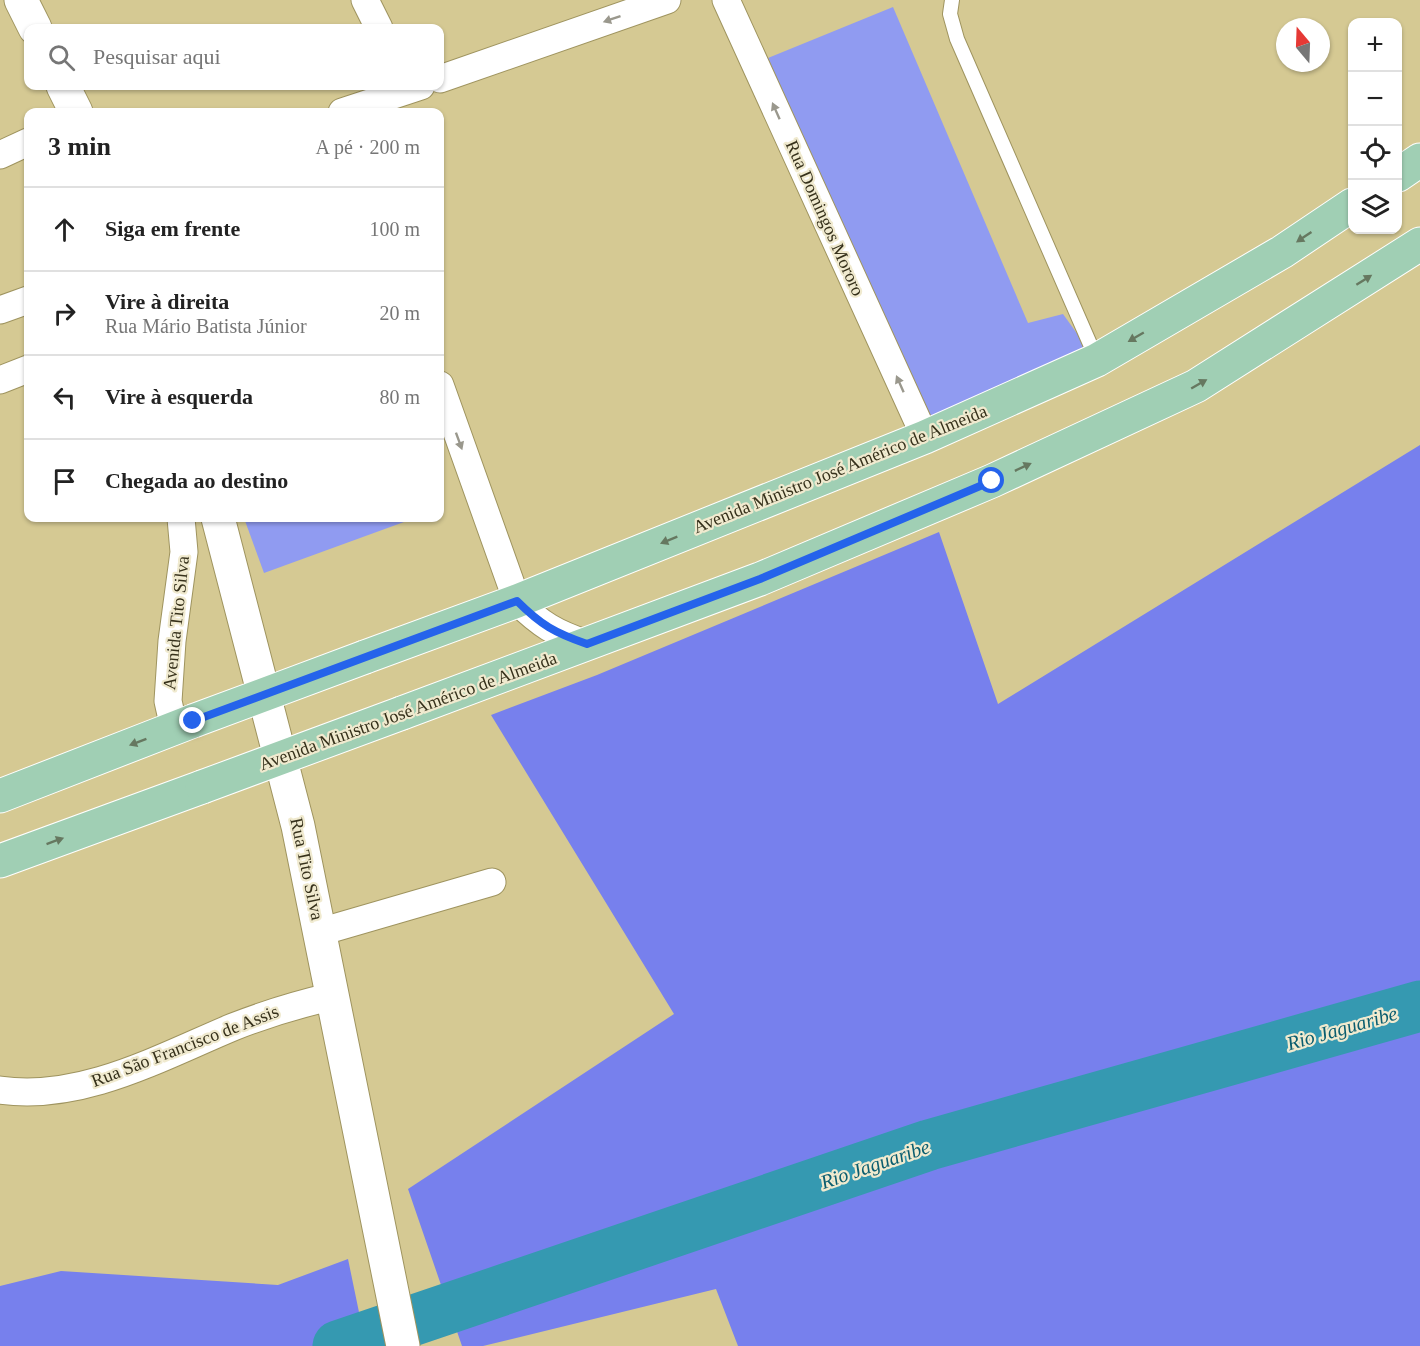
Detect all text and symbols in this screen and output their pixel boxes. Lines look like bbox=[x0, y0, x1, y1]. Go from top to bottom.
one-way arrow bbox=[603, 15, 621, 25]
north arrow bbox=[1276, 18, 1330, 72]
map controls bbox=[1348, 18, 1402, 234]
button: + bbox=[1348, 18, 1402, 72]
search box bbox=[24, 24, 444, 90]
icon: search bbox=[45, 41, 78, 74]
text: Pesquisar aqui bbox=[93, 44, 221, 69]
button: − bbox=[1348, 72, 1402, 126]
one-way arrow bbox=[771, 101, 781, 119]
button: locate bbox=[1348, 126, 1402, 180]
text: 3 min bbox=[48, 132, 111, 161]
text: A pé · 200 m bbox=[316, 136, 420, 158]
street label: Rua Domingos Mororo bbox=[782, 137, 868, 299]
button: layers bbox=[1348, 180, 1402, 234]
icon: ahead bbox=[48, 213, 81, 246]
text: Siga em frente bbox=[105, 216, 240, 241]
text: 100 m bbox=[369, 218, 420, 240]
one-way arrow bbox=[1296, 232, 1312, 243]
one-way arrow bbox=[1356, 274, 1372, 285]
text: Vire à direita bbox=[105, 289, 229, 314]
icon: right bbox=[48, 297, 81, 330]
text: 20 m bbox=[379, 302, 420, 324]
text: Rua Mário Batista Júnior bbox=[105, 315, 307, 337]
one-way arrow bbox=[1127, 332, 1144, 342]
one-way arrow bbox=[896, 375, 905, 392]
one-way arrow bbox=[1191, 378, 1207, 389]
icon: left bbox=[48, 381, 81, 414]
text: Vire à esquerda bbox=[105, 384, 253, 409]
text: 80 m bbox=[379, 386, 420, 408]
street label: Avenida Ministro José Américo de Almeida bbox=[690, 401, 990, 537]
one-way arrow bbox=[455, 432, 465, 450]
one-way arrow bbox=[1014, 462, 1031, 471]
icon: arrive bbox=[48, 465, 81, 498]
route start bbox=[978, 467, 1004, 493]
text: Chegada ao destino bbox=[105, 468, 288, 493]
one-way arrow bbox=[659, 535, 677, 545]
street label: Avenida Tito Silva bbox=[159, 555, 193, 691]
street label: Avenida Ministro José Américo de Almeida bbox=[257, 648, 559, 774]
route end bbox=[179, 707, 205, 733]
one-way arrow bbox=[129, 737, 147, 747]
street label: Rua Tito Silva bbox=[286, 816, 328, 922]
one-way arrow bbox=[46, 836, 64, 846]
street label: Rua São Francisco de Assis bbox=[89, 1001, 281, 1091]
water label: Rio Jaguaribe bbox=[1283, 1002, 1400, 1056]
water label: Rio Jaguaribe bbox=[817, 1135, 933, 1194]

